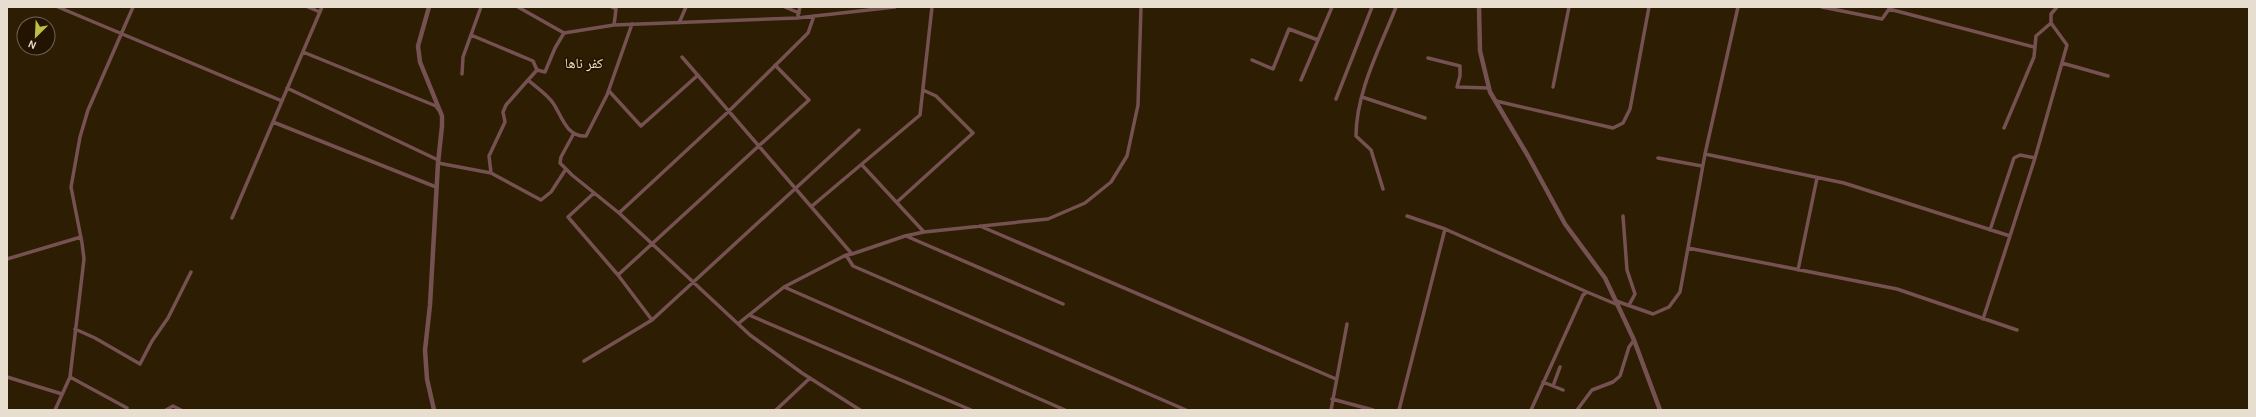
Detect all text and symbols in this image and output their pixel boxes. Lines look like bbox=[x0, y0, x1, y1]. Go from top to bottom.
north arrow bbox=[16, 16, 56, 56]
text: N bbox=[26, 37, 38, 52]
district label: كفر ناها bbox=[565, 55, 603, 72]

